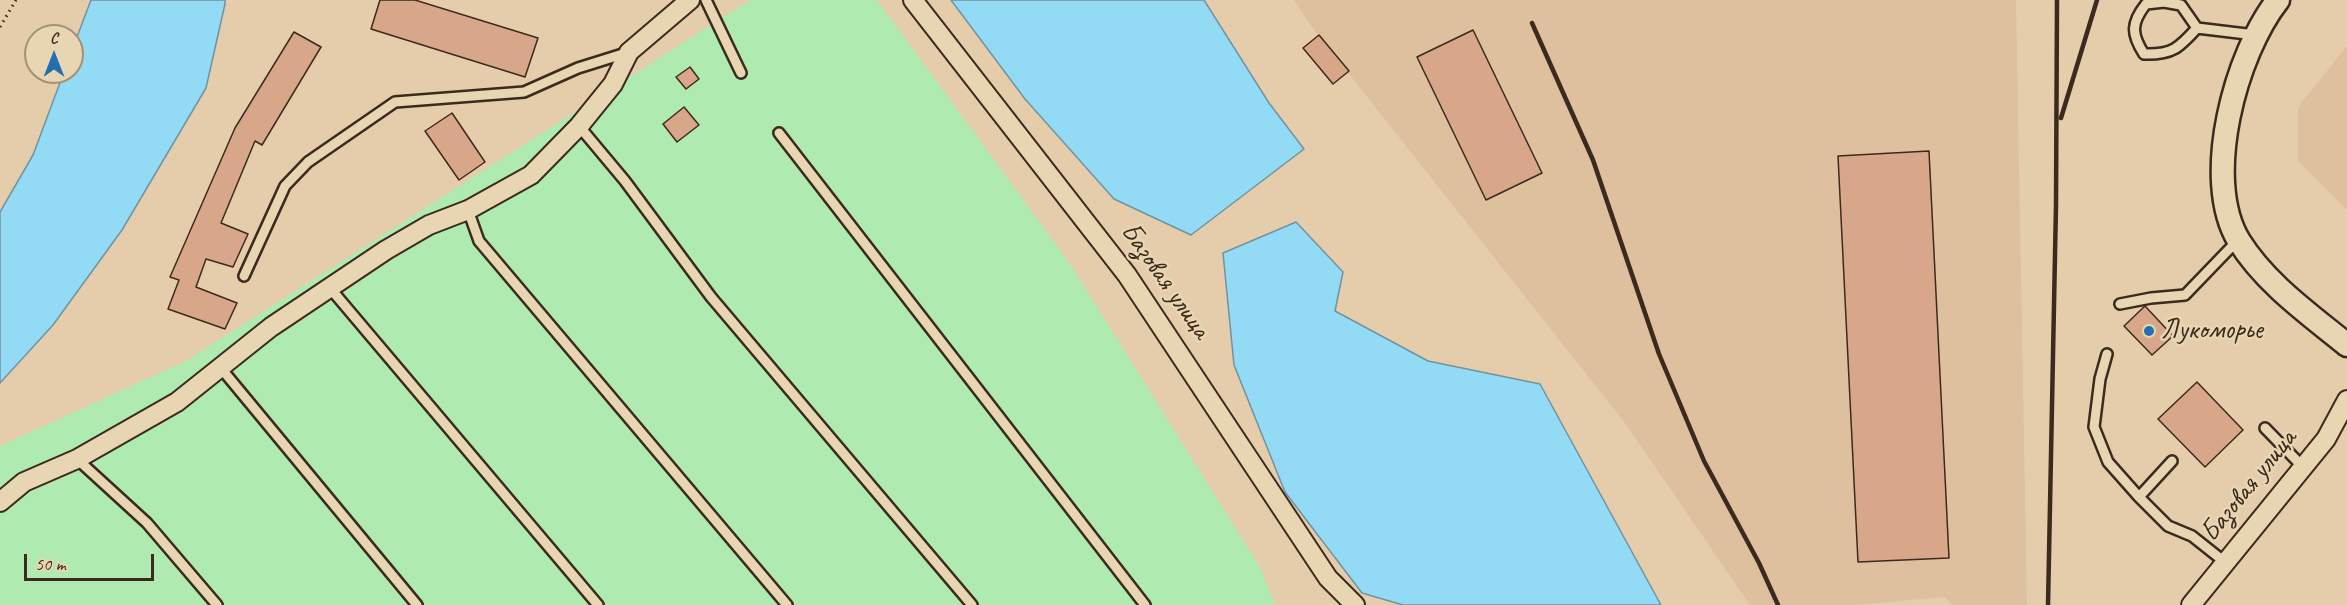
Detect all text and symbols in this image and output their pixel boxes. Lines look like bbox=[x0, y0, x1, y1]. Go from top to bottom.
north arrow bbox=[24, 24, 84, 84]
text: С bbox=[50, 28, 58, 48]
street label: Базовая улица bbox=[1113, 216, 1217, 346]
place label: Лукоморье bbox=[2161, 314, 2263, 348]
marker: Лукоморье bbox=[2142, 324, 2156, 338]
street label: Базовая улица bbox=[2194, 423, 2304, 549]
scale bar bbox=[27, 542, 158, 580]
text: 50 m bbox=[35, 553, 66, 575]

